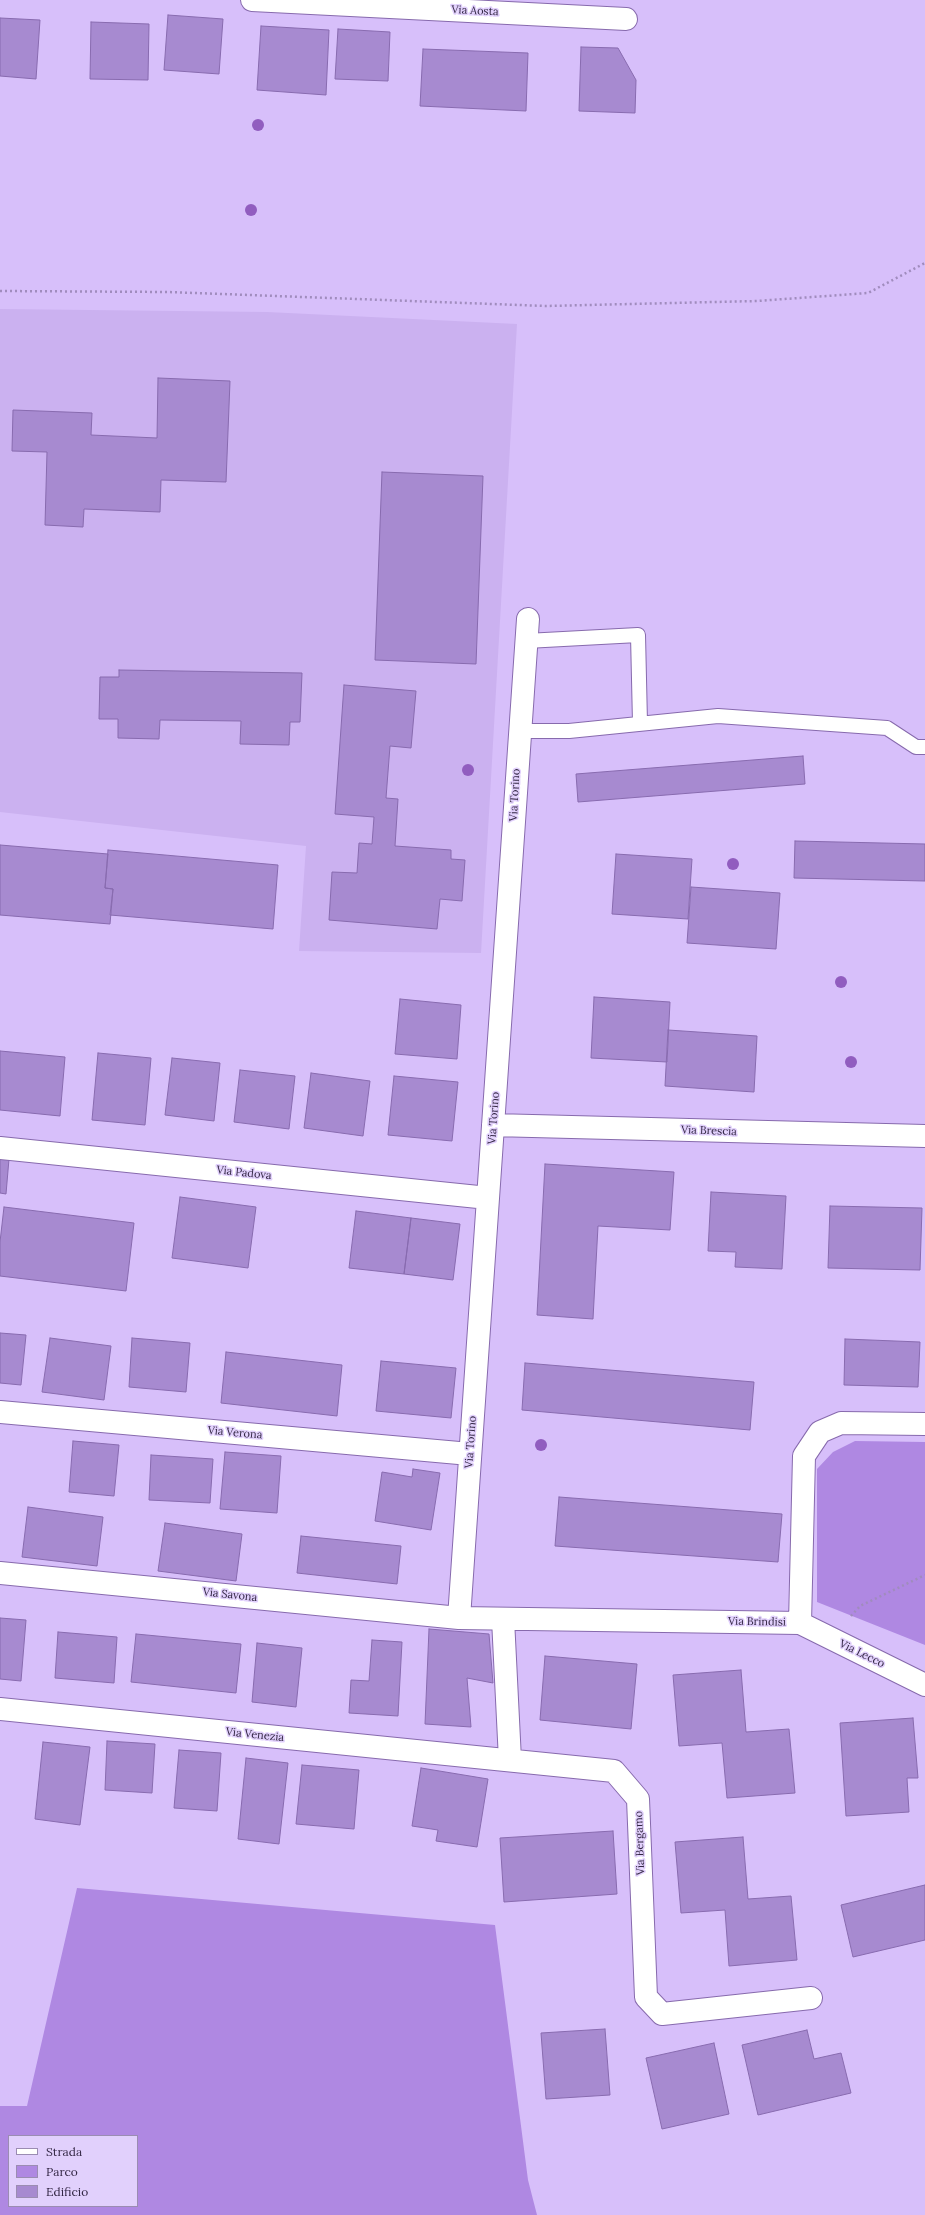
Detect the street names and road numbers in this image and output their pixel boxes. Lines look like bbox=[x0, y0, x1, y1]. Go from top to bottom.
street label: Via Aosta bbox=[451, 3, 499, 19]
street label: Via Torino bbox=[507, 768, 523, 822]
street label: Via Torino bbox=[486, 1091, 502, 1145]
street label: Via Brescia bbox=[681, 1123, 737, 1139]
street label: Via Padova bbox=[216, 1164, 272, 1182]
street label: Via Torino bbox=[463, 1415, 479, 1469]
street label: Via Verona bbox=[207, 1424, 263, 1442]
street label: Via Savona bbox=[202, 1586, 258, 1604]
street label: Via Brindisi bbox=[728, 1615, 786, 1629]
street label: Via Lecco bbox=[837, 1637, 887, 1671]
street label: Via Venezia bbox=[225, 1725, 285, 1745]
street label: Via Bergamo bbox=[632, 1811, 648, 1875]

